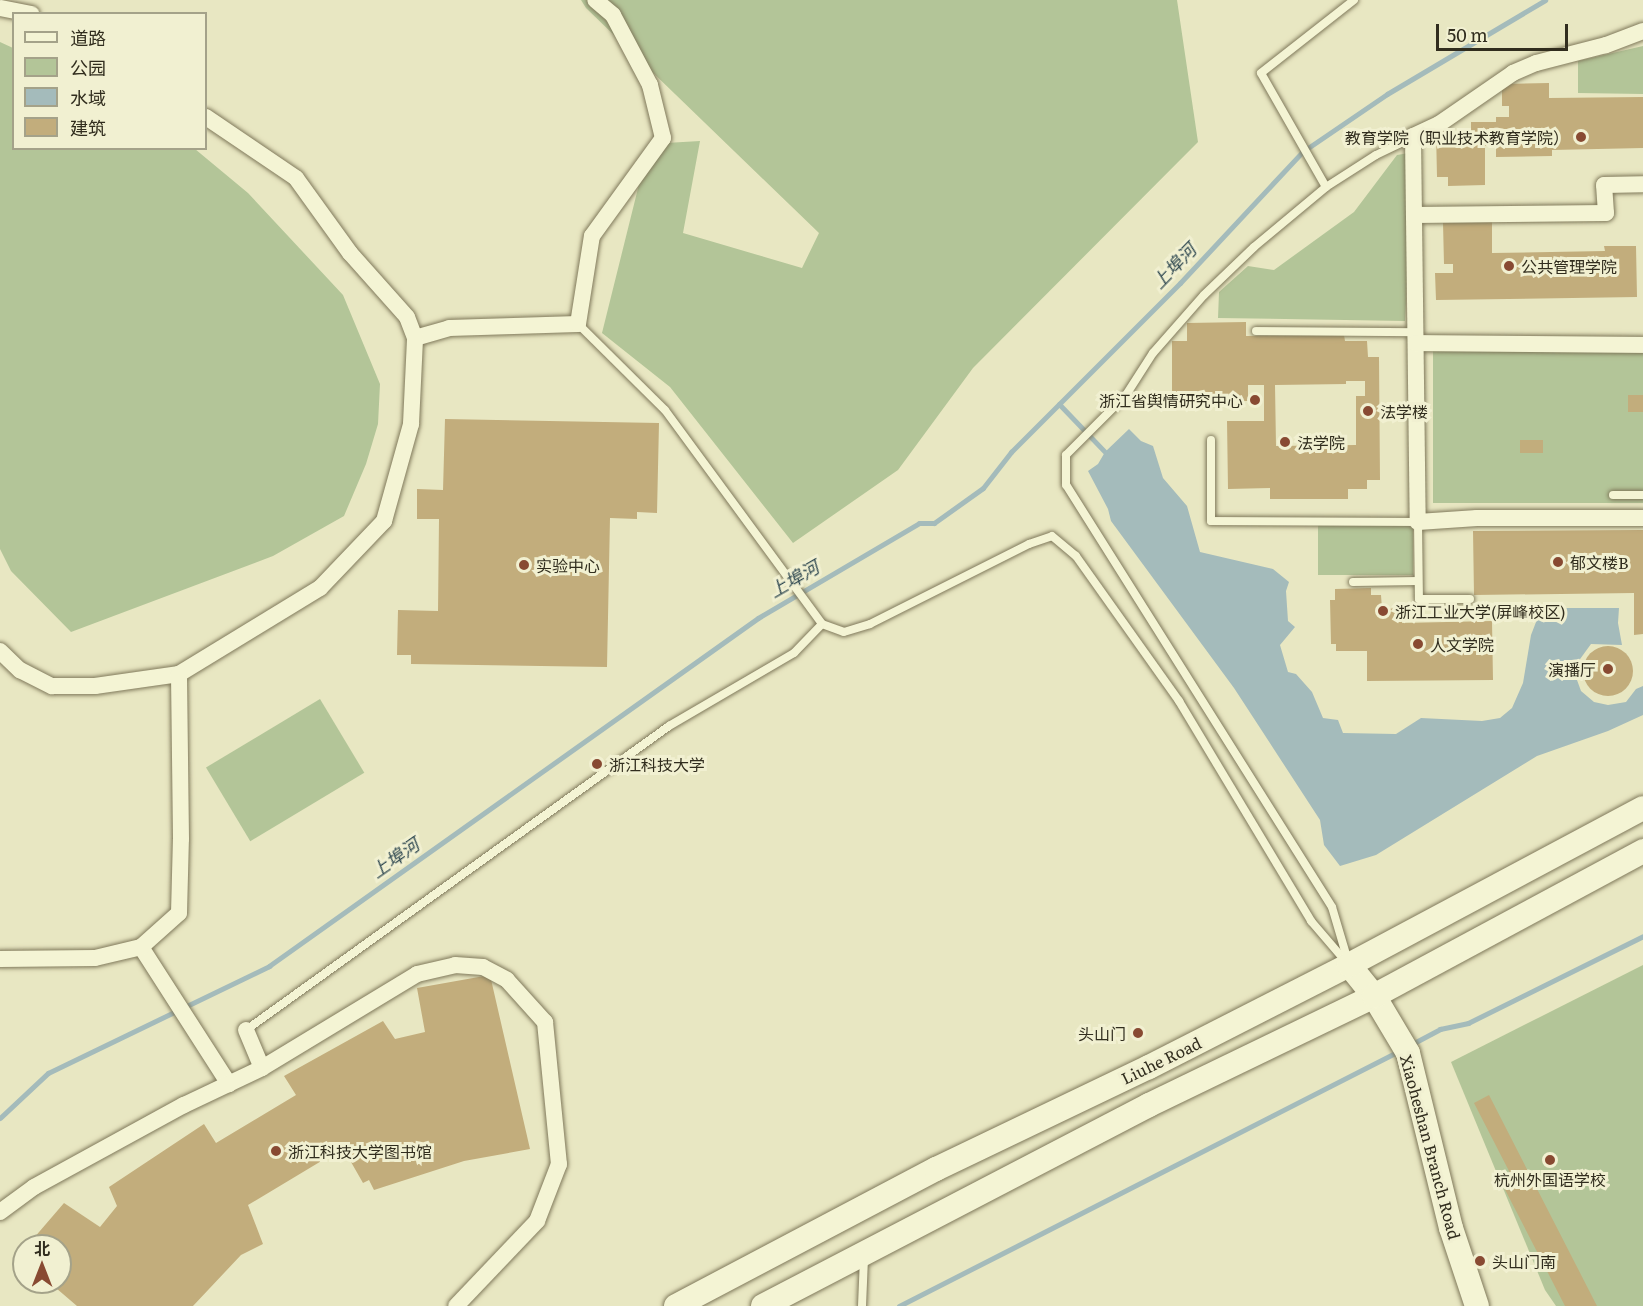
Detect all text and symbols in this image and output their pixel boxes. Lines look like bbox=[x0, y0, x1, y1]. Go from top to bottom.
legend bbox=[12, 12, 207, 150]
scale bar bbox=[1439, 12, 1571, 50]
text: 50 m bbox=[1447, 21, 1488, 48]
text: 道路 bbox=[70, 24, 106, 51]
text: 公园 bbox=[70, 54, 106, 81]
text: 水域 bbox=[70, 84, 106, 111]
text: 建筑 bbox=[70, 114, 106, 141]
place label: 教育学院（职业技术教育学院） bbox=[1345, 127, 1569, 147]
marker: 教育学院（职业技术教育学院） bbox=[1574, 130, 1588, 144]
water label: 上埠河 bbox=[1147, 239, 1201, 293]
place label: 公共管理学院 bbox=[1521, 256, 1617, 276]
marker: 公共管理学院 bbox=[1502, 259, 1516, 273]
place label: 浙江省舆情研究中心 bbox=[1099, 390, 1243, 410]
marker: 浙江省舆情研究中心 bbox=[1248, 393, 1262, 407]
place label: 法学楼 bbox=[1380, 401, 1428, 421]
marker: 法学楼 bbox=[1361, 404, 1375, 418]
place label: 法学院 bbox=[1297, 432, 1345, 452]
marker: 法学院 bbox=[1278, 435, 1292, 449]
place label: 郁文楼B bbox=[1570, 552, 1629, 572]
place label: 实验中心 bbox=[536, 555, 600, 575]
marker: 郁文楼B bbox=[1551, 555, 1565, 569]
water label: 上埠河 bbox=[765, 556, 823, 602]
marker: 实验中心 bbox=[517, 558, 531, 572]
place label: 浙江工业大学(屏峰校区) bbox=[1395, 601, 1566, 621]
marker: 浙江工业大学(屏峰校区) bbox=[1376, 604, 1390, 618]
place label: 人文学院 bbox=[1430, 634, 1494, 654]
marker: 人文学院 bbox=[1411, 637, 1425, 651]
place label: 演播厅 bbox=[1548, 659, 1596, 679]
marker: 演播厅 bbox=[1601, 662, 1615, 676]
place label: 浙江科技大学 bbox=[609, 754, 705, 774]
marker: 浙江科技大学 bbox=[590, 757, 604, 771]
water label: 上埠河 bbox=[367, 834, 423, 882]
place label: 头山门 bbox=[1078, 1023, 1126, 1043]
marker: 头山门 bbox=[1131, 1026, 1145, 1040]
street label: Liuhe Road bbox=[1118, 1032, 1204, 1088]
street label: Xiaoheshan Branch Road bbox=[1397, 1053, 1465, 1241]
place label: 浙江科技大学图书馆 bbox=[288, 1141, 432, 1161]
marker: 浙江科技大学图书馆 bbox=[269, 1144, 283, 1158]
marker: 杭州外国语学校 bbox=[1543, 1153, 1557, 1167]
place label: 杭州外国语学校 bbox=[1494, 1169, 1606, 1189]
north arrow bbox=[12, 1234, 72, 1294]
text: 北 bbox=[34, 1236, 50, 1260]
place label: 头山门南 bbox=[1492, 1251, 1556, 1271]
marker: 头山门南 bbox=[1473, 1254, 1487, 1268]

